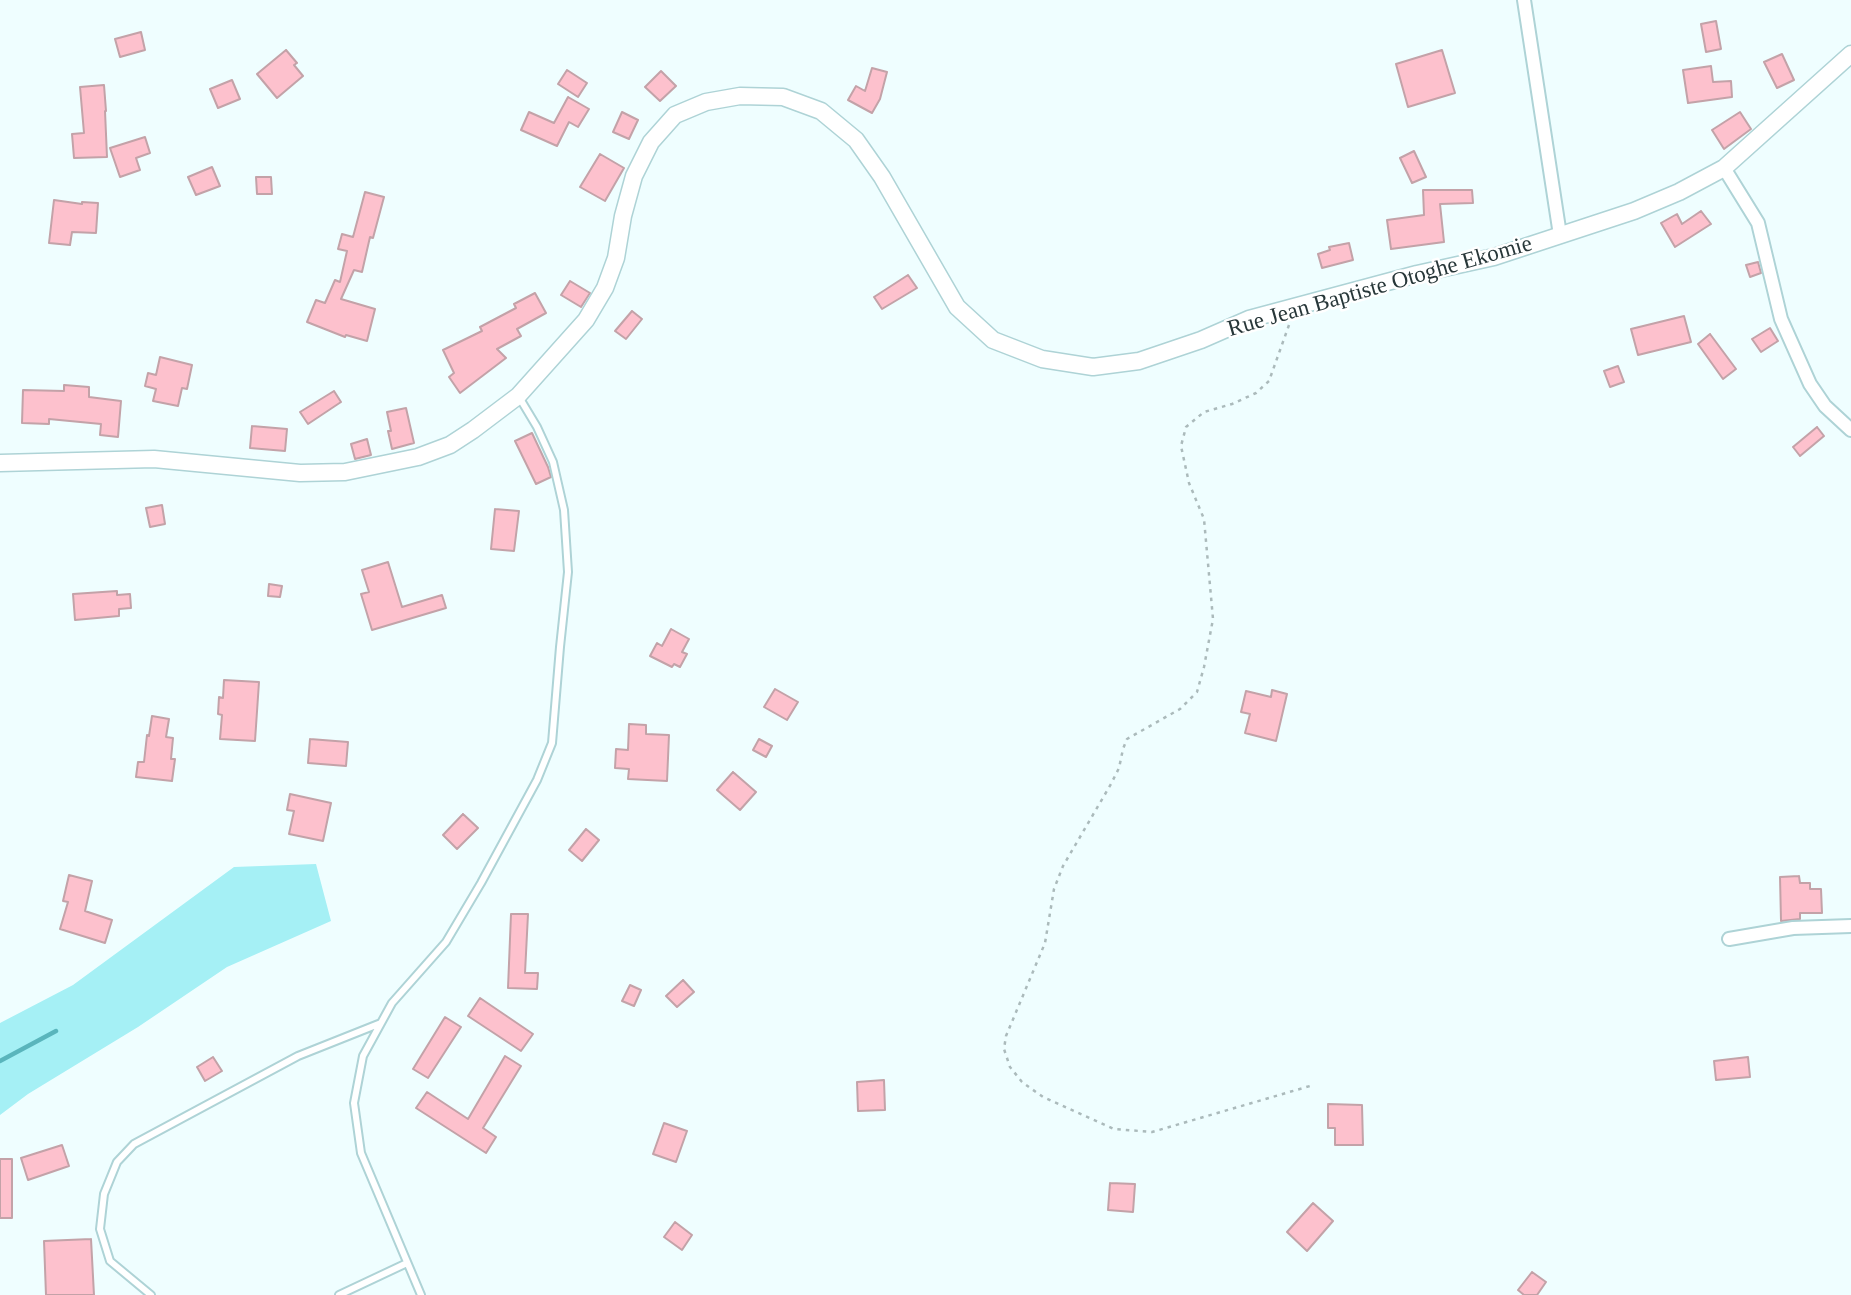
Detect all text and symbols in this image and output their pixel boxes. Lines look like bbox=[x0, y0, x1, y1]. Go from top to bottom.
street label: Rue Jean Baptiste Otoghe Ekomie bbox=[1225, 230, 1535, 344]

